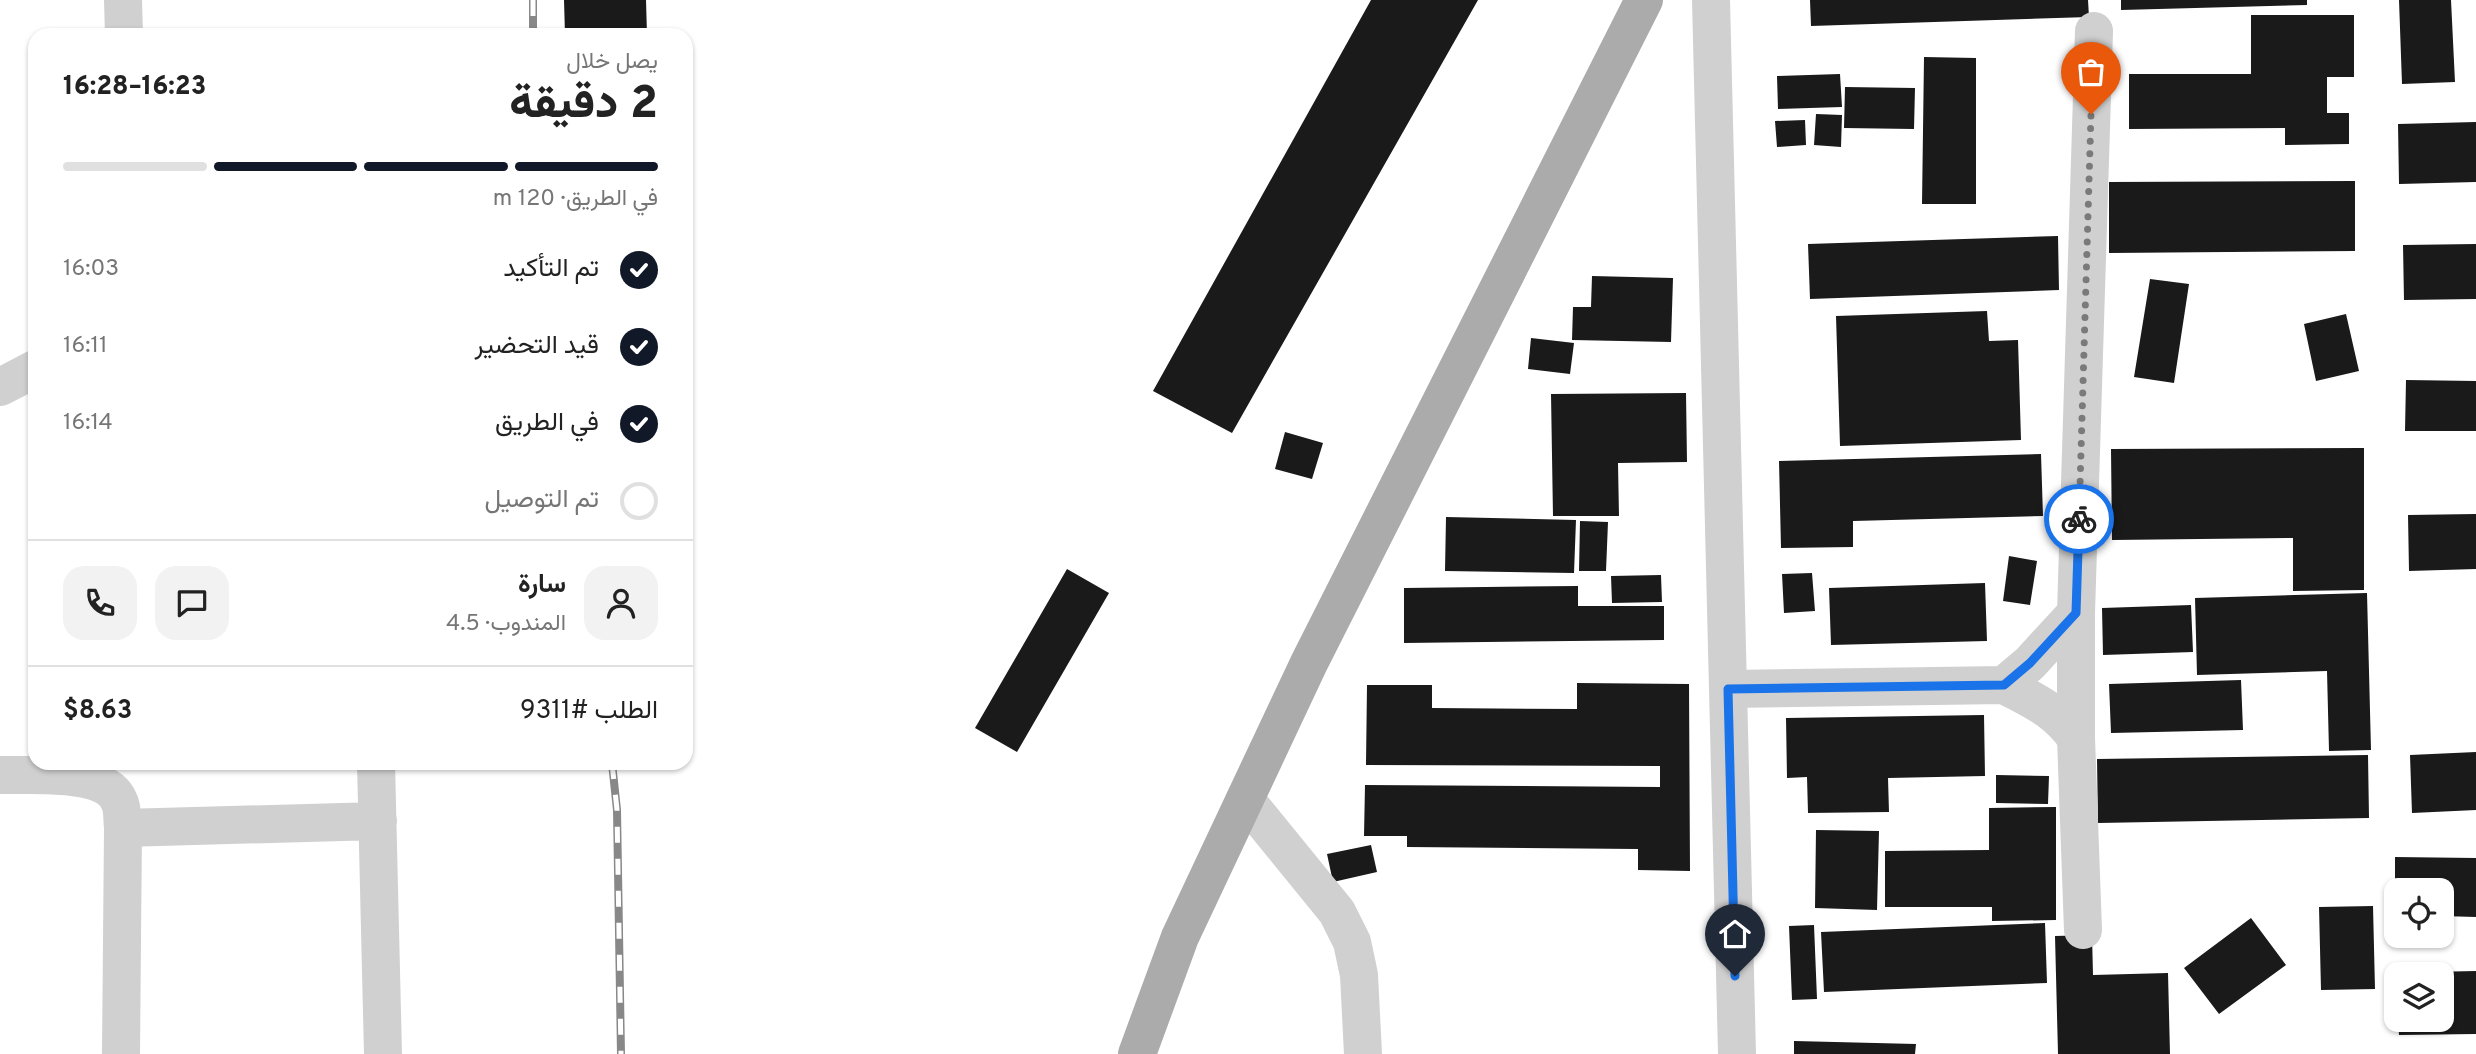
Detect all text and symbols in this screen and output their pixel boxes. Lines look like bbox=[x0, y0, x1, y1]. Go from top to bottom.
pin bbox=[2061, 42, 2121, 114]
text: يصل خلال bbox=[566, 48, 658, 77]
icon: bag bbox=[2072, 53, 2110, 91]
text: 16:23–16:28 bbox=[63, 71, 206, 104]
text: 2 دقيقة bbox=[509, 76, 658, 135]
text: في الطريق · 120 m bbox=[493, 185, 658, 214]
icon: check bbox=[620, 251, 658, 289]
text: تم التأكيد bbox=[503, 253, 599, 286]
text: 16:03 bbox=[63, 255, 119, 284]
icon: check bbox=[620, 328, 658, 366]
text: قيد التحضير bbox=[474, 330, 599, 363]
text: 16:11 bbox=[63, 332, 108, 361]
icon: check bbox=[620, 405, 658, 443]
text: في الطريق bbox=[495, 407, 599, 440]
text: 16:14 bbox=[63, 409, 113, 438]
text: تم التوصيل bbox=[485, 484, 599, 517]
courier bbox=[2044, 484, 2114, 554]
icon: bike bbox=[2060, 500, 2098, 538]
button: phone bbox=[63, 566, 137, 640]
button: chat bbox=[155, 566, 229, 640]
button: person bbox=[584, 566, 658, 640]
text: سارة bbox=[518, 569, 566, 602]
text: المندوب · 4.5 bbox=[446, 610, 566, 639]
text: $8.63 bbox=[63, 695, 132, 728]
text: الطلب #9311 bbox=[520, 695, 658, 728]
map controls bbox=[2384, 878, 2454, 1032]
button: locate bbox=[2384, 878, 2454, 948]
pin bbox=[1705, 904, 1765, 976]
icon: home bbox=[1716, 915, 1754, 953]
button: layers bbox=[2384, 962, 2454, 1032]

